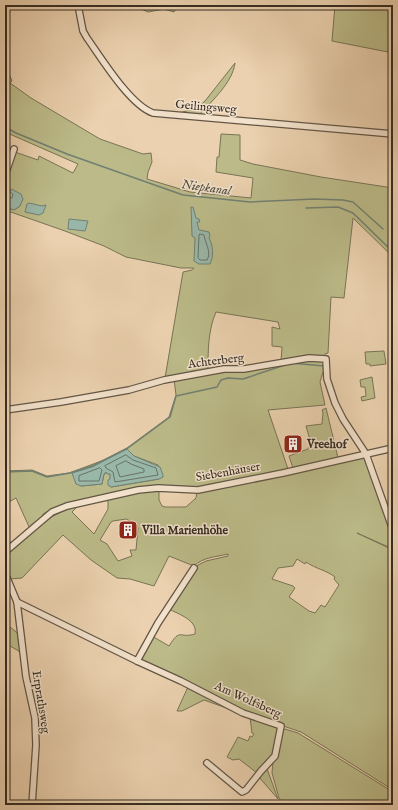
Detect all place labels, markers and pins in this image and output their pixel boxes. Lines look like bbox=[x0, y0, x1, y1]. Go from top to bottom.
building icon: Vreehof bbox=[282, 433, 304, 455]
place label: Vreehof bbox=[306, 437, 349, 452]
building icon: Villa Marienhöhe bbox=[117, 519, 139, 541]
place label: Villa Marienhöhe bbox=[141, 523, 228, 538]

